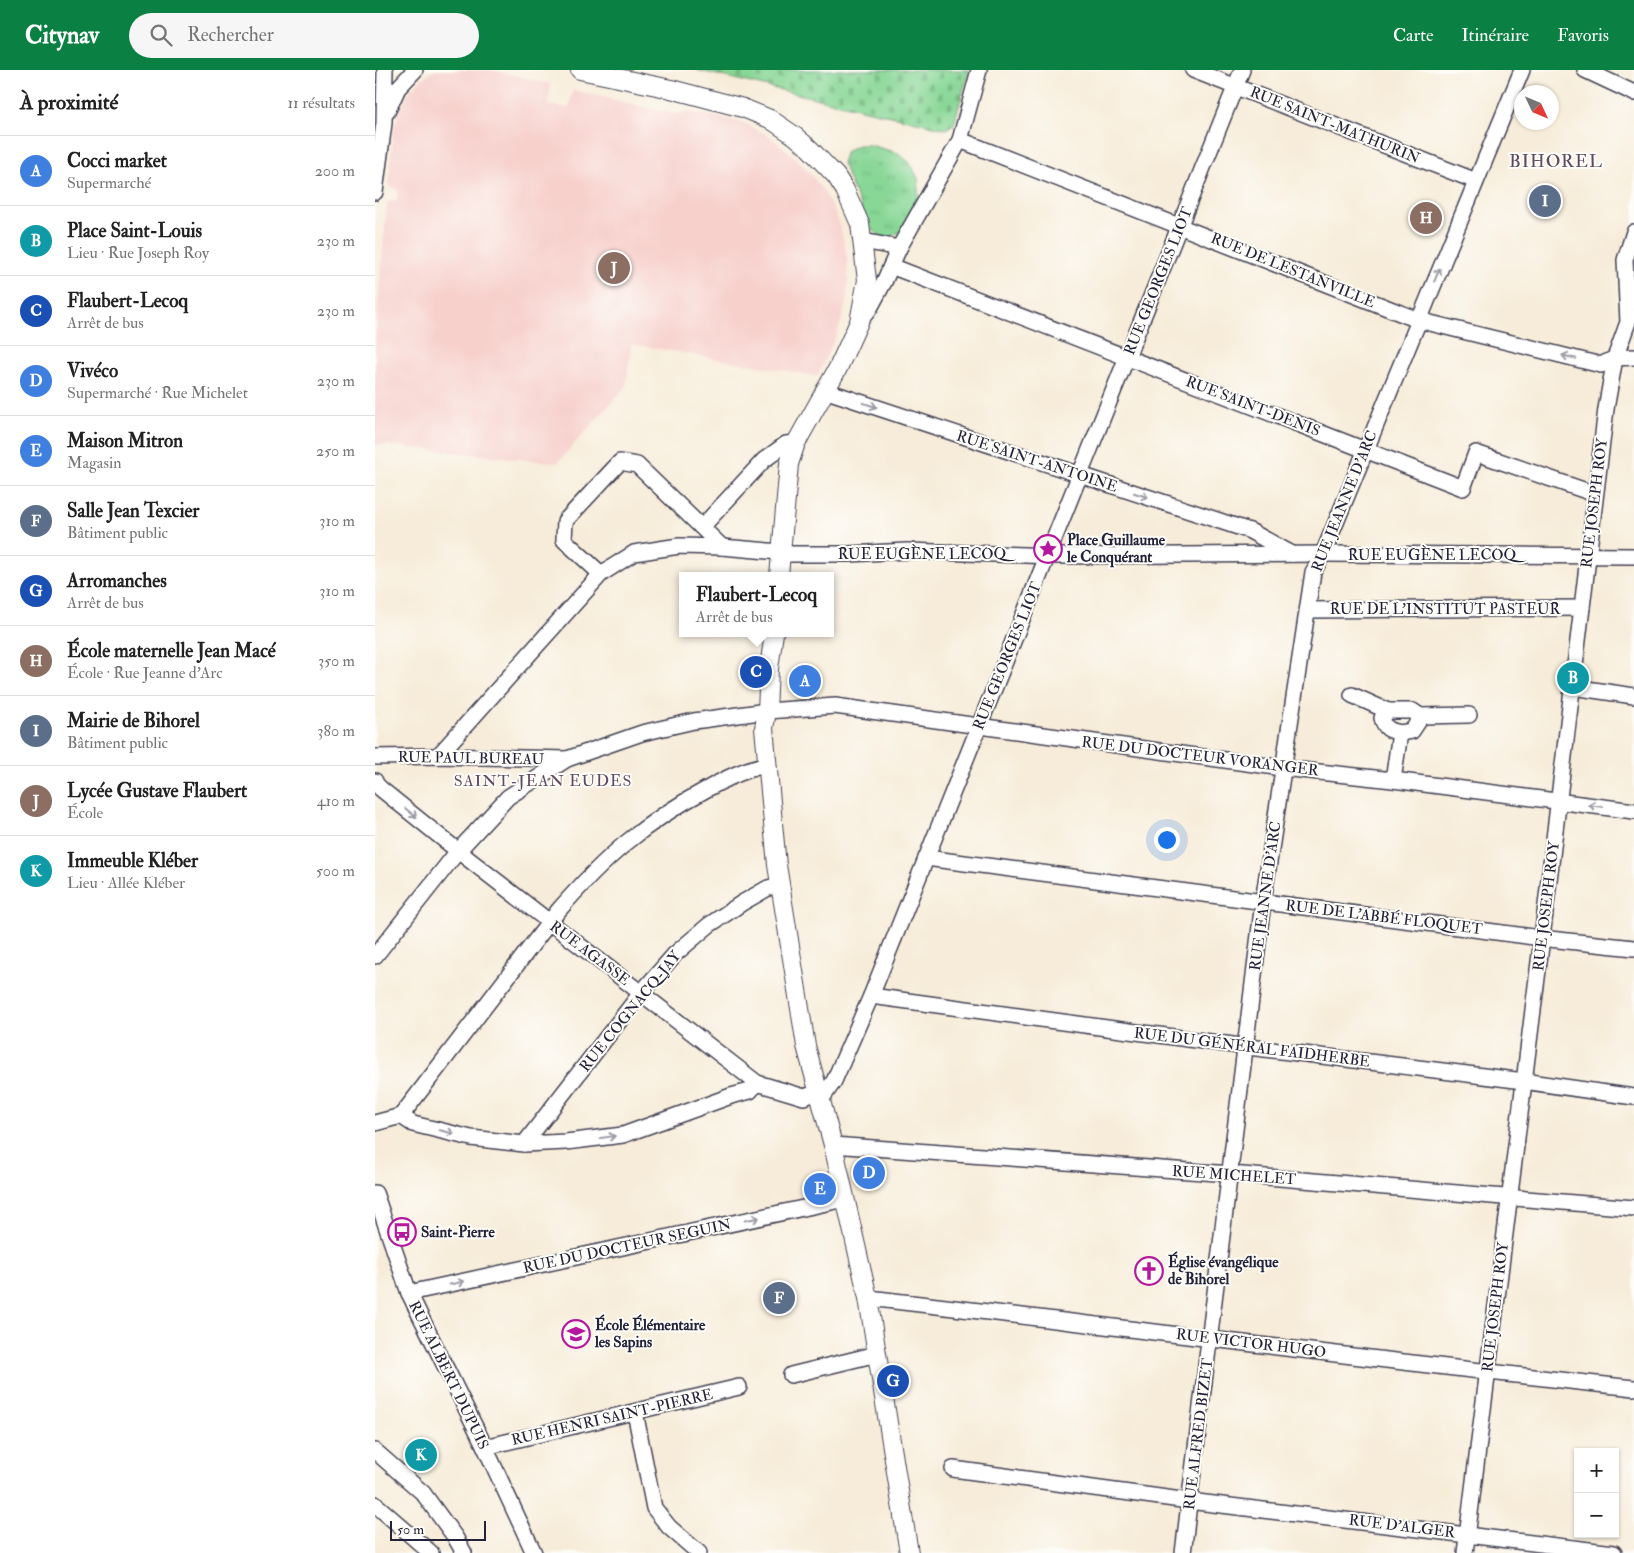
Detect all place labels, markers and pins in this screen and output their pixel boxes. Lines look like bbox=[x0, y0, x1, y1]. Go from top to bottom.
pin: I bbox=[1529, 182, 1561, 220]
pin: H bbox=[1410, 199, 1442, 237]
pin: J bbox=[598, 249, 630, 287]
place label: Place Guillaume le Conquérant bbox=[1066, 531, 1166, 568]
place icon: Place Guillaume le Conquérant bbox=[1033, 534, 1063, 564]
pin: C bbox=[740, 653, 772, 691]
pin: B bbox=[1557, 659, 1589, 697]
pin: A bbox=[789, 662, 821, 700]
pin: D bbox=[853, 1154, 885, 1192]
pin: E bbox=[804, 1170, 836, 1208]
bus stop icon: Saint-Pierre bbox=[387, 1217, 417, 1247]
place label: Saint-Pierre bbox=[421, 1223, 495, 1242]
place label: Église évangélique de Bihorel bbox=[1168, 1251, 1279, 1289]
church icon: Église évangélique de Bihorel bbox=[1134, 1256, 1164, 1286]
pin: F bbox=[763, 1279, 795, 1317]
place label: École Élémentaire les Sapins bbox=[594, 1314, 706, 1353]
school or university icon: École Élémentaire les Sapins bbox=[561, 1319, 591, 1349]
pin: G bbox=[877, 1362, 909, 1400]
pin: K bbox=[405, 1436, 437, 1474]

